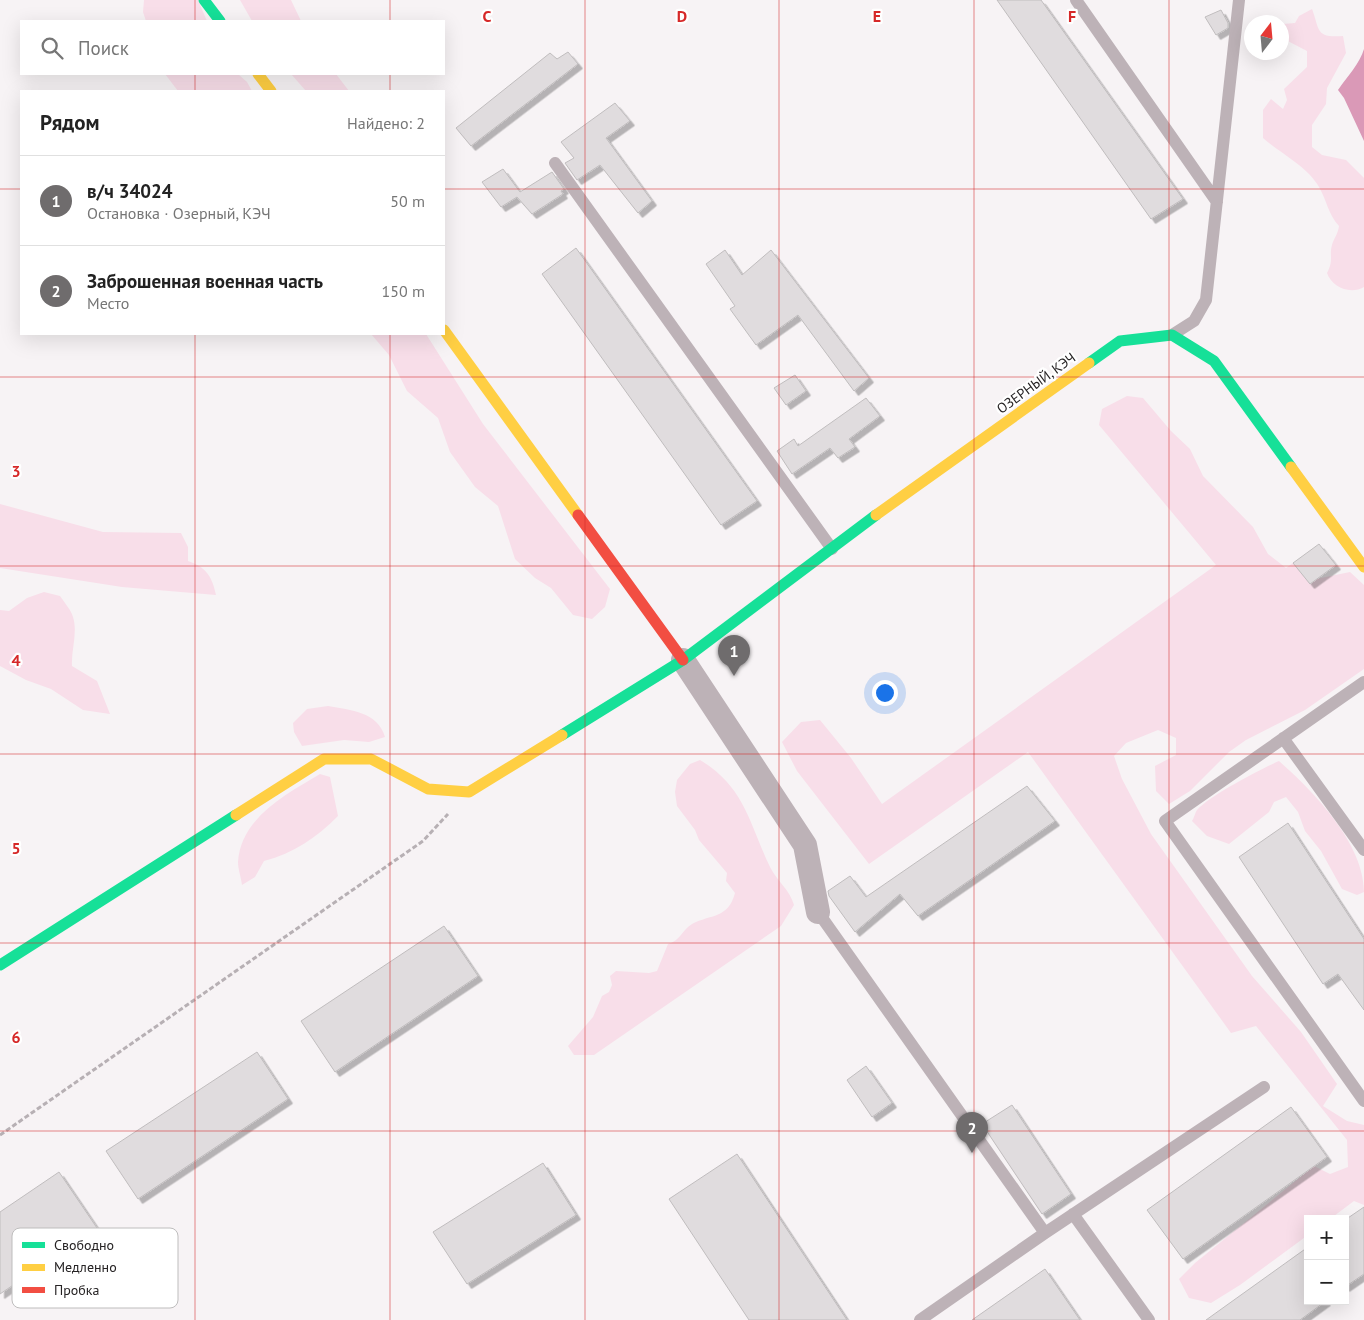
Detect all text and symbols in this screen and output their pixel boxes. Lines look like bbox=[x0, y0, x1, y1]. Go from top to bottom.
text: C bbox=[483, 6, 492, 26]
text: D bbox=[677, 6, 687, 26]
text: E bbox=[873, 6, 881, 26]
text: F bbox=[1068, 6, 1076, 26]
north arrow bbox=[1244, 15, 1289, 60]
search box bbox=[20, 20, 445, 75]
icon: search bbox=[38, 34, 66, 62]
text: Поиск bbox=[78, 36, 129, 60]
text: Рядом bbox=[40, 109, 99, 136]
text: Найдено: 2 bbox=[347, 113, 425, 133]
text: в/ч 34024 bbox=[87, 179, 173, 203]
text: 1 bbox=[51, 191, 61, 211]
text: 50 m bbox=[390, 191, 425, 211]
text: Остановка · Озерный, КЭЧ bbox=[87, 203, 271, 223]
text: Заброшенная военная часть bbox=[87, 269, 323, 293]
text: 2 bbox=[51, 281, 61, 301]
text: 150 m bbox=[382, 281, 425, 301]
text: Место bbox=[87, 293, 129, 313]
street label: ОЗЕРНЫЙ, КЭЧ bbox=[993, 348, 1079, 418]
text: 3 bbox=[11, 461, 21, 481]
pin: 1 bbox=[718, 635, 750, 676]
text: 4 bbox=[11, 650, 21, 670]
your location bbox=[872, 680, 898, 706]
text: 5 bbox=[11, 838, 21, 858]
text: 6 bbox=[11, 1027, 21, 1047]
pin: 2 bbox=[956, 1112, 988, 1153]
map controls bbox=[1304, 1215, 1349, 1305]
button: + bbox=[1304, 1215, 1349, 1260]
legend bbox=[12, 1228, 178, 1308]
text: Свободно bbox=[54, 1236, 114, 1254]
text: Медленно bbox=[54, 1258, 117, 1276]
button: − bbox=[1304, 1260, 1349, 1305]
text: Пробка bbox=[54, 1281, 99, 1299]

